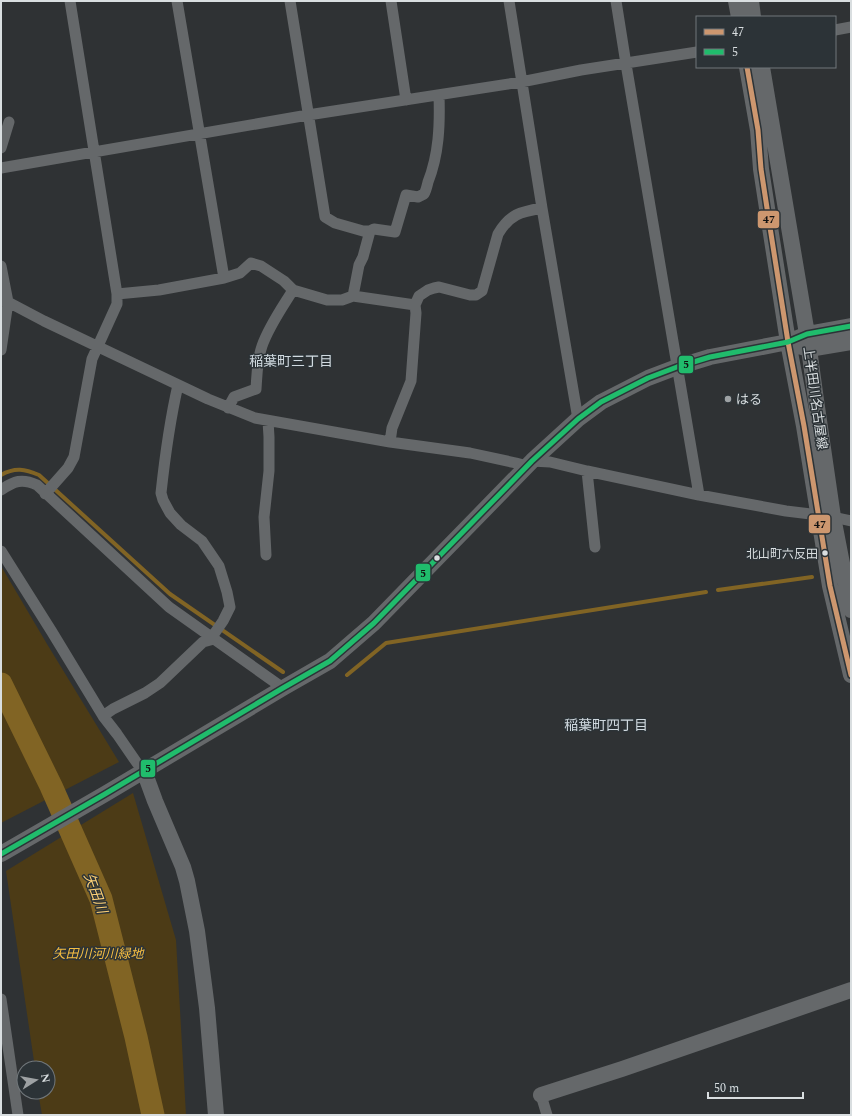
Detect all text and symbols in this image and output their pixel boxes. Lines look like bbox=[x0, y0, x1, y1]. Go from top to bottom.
legend bbox=[696, 16, 836, 68]
text: 47 bbox=[732, 23, 744, 42]
text: 5 bbox=[732, 43, 738, 62]
line badge: 47 bbox=[757, 210, 780, 229]
text: 47 bbox=[763, 211, 775, 228]
street label: 上半田川名古屋線 bbox=[798, 345, 832, 451]
district label: 稲葉町三丁目 bbox=[249, 351, 333, 372]
line badge: 5 bbox=[678, 355, 694, 374]
text: 5 bbox=[683, 356, 689, 373]
place label: はる bbox=[736, 390, 762, 410]
marker: はる bbox=[723, 394, 733, 404]
line badge: 47 bbox=[808, 514, 831, 534]
text: 47 bbox=[814, 516, 826, 533]
place label: 北山町六反田 bbox=[746, 545, 818, 564]
marker: 北山町六反田 bbox=[820, 548, 830, 558]
unlabelled marker bbox=[432, 553, 442, 563]
line badge: 5 bbox=[415, 563, 431, 582]
text: 5 bbox=[420, 565, 426, 582]
district label: 稲葉町四丁目 bbox=[564, 715, 648, 736]
line badge: 5 bbox=[140, 759, 156, 778]
text: 5 bbox=[145, 760, 151, 777]
water label: 矢田川 bbox=[78, 870, 113, 918]
park label: 矢田川河川緑地 bbox=[52, 944, 145, 964]
north arrow bbox=[16, 1060, 56, 1100]
text: N bbox=[36, 1072, 55, 1084]
scale bar bbox=[708, 1074, 803, 1100]
text: 50 m bbox=[714, 1079, 739, 1098]

